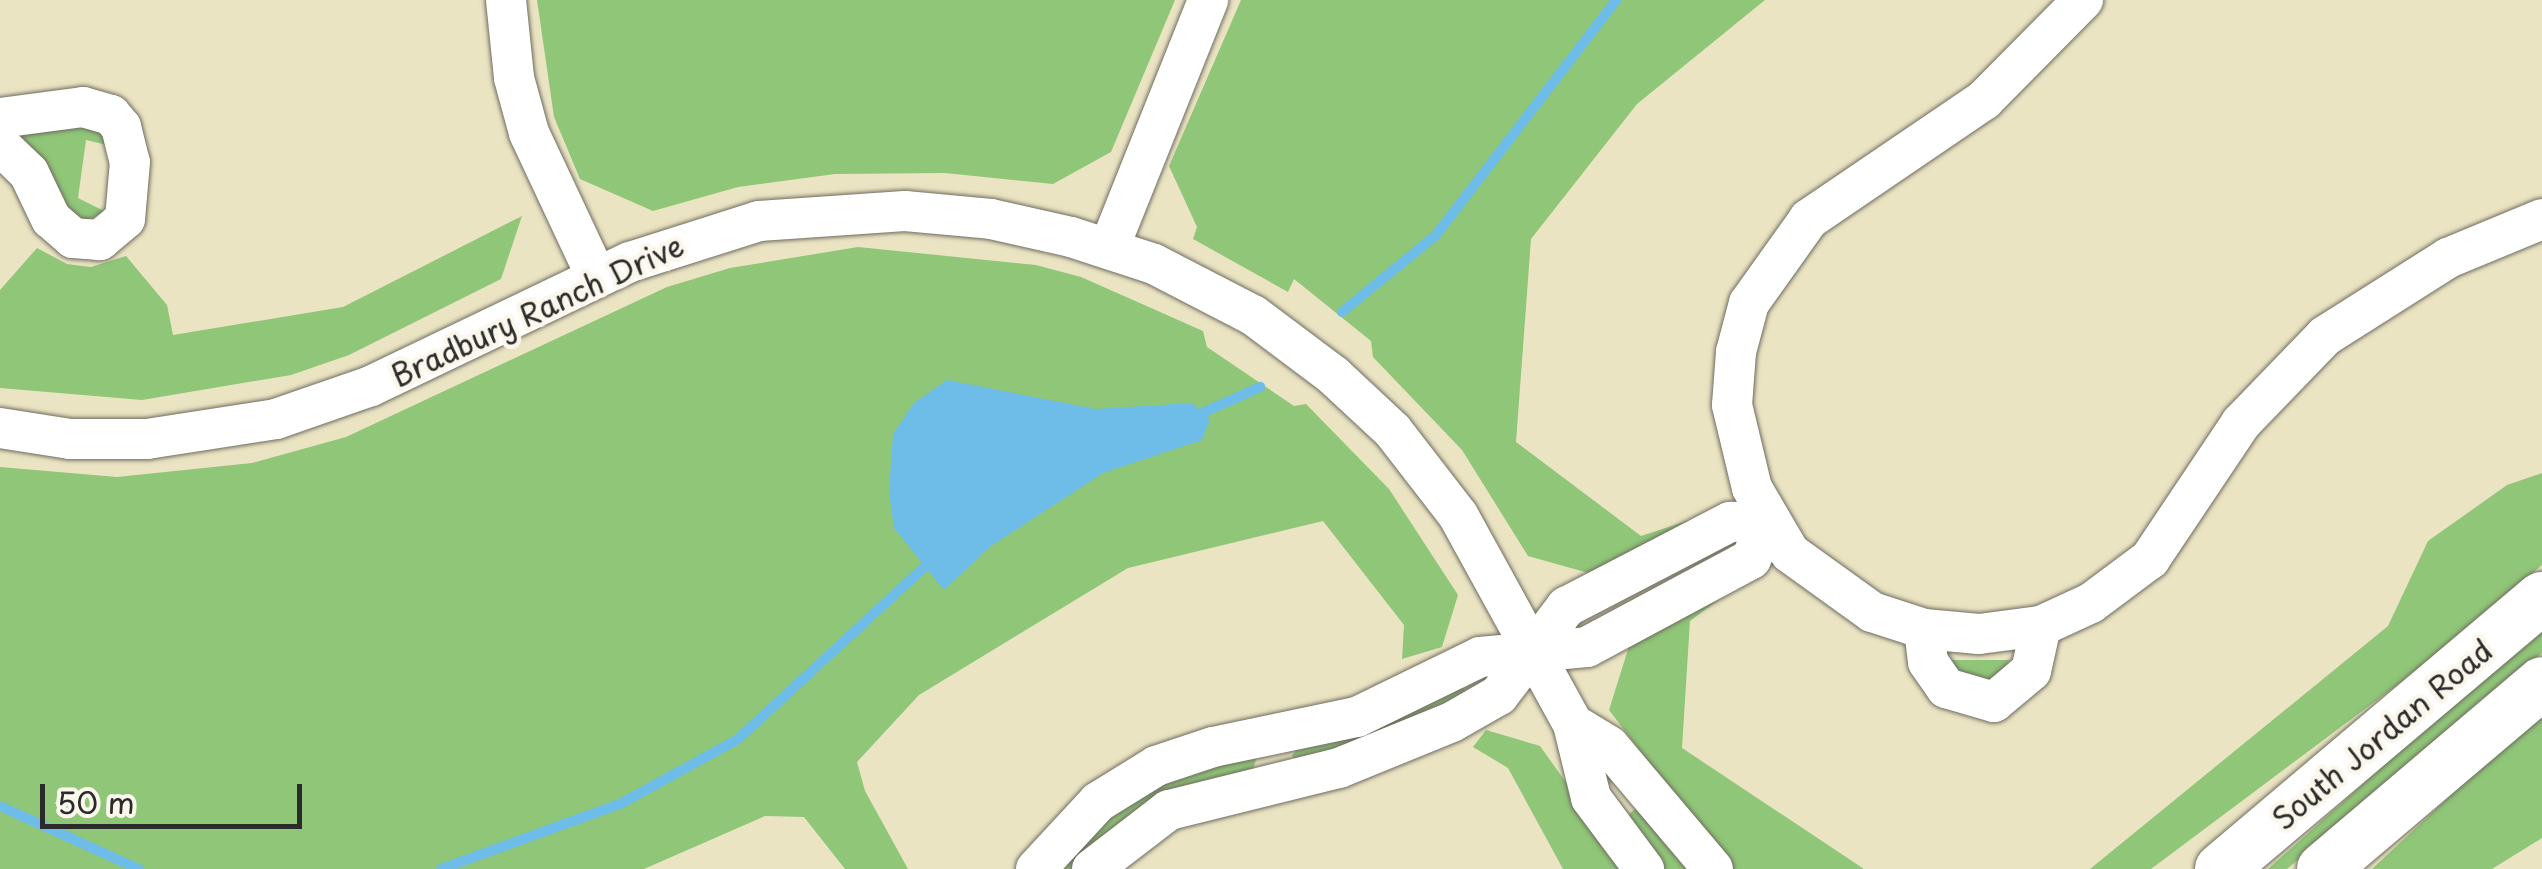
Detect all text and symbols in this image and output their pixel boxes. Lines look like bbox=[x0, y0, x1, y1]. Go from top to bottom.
street label: Bradbury Ranch Drive bbox=[384, 226, 690, 394]
street label: South Jordan Road bbox=[2265, 632, 2499, 836]
scale bar bbox=[45, 764, 308, 826]
text: 50 m bbox=[57, 779, 135, 824]

